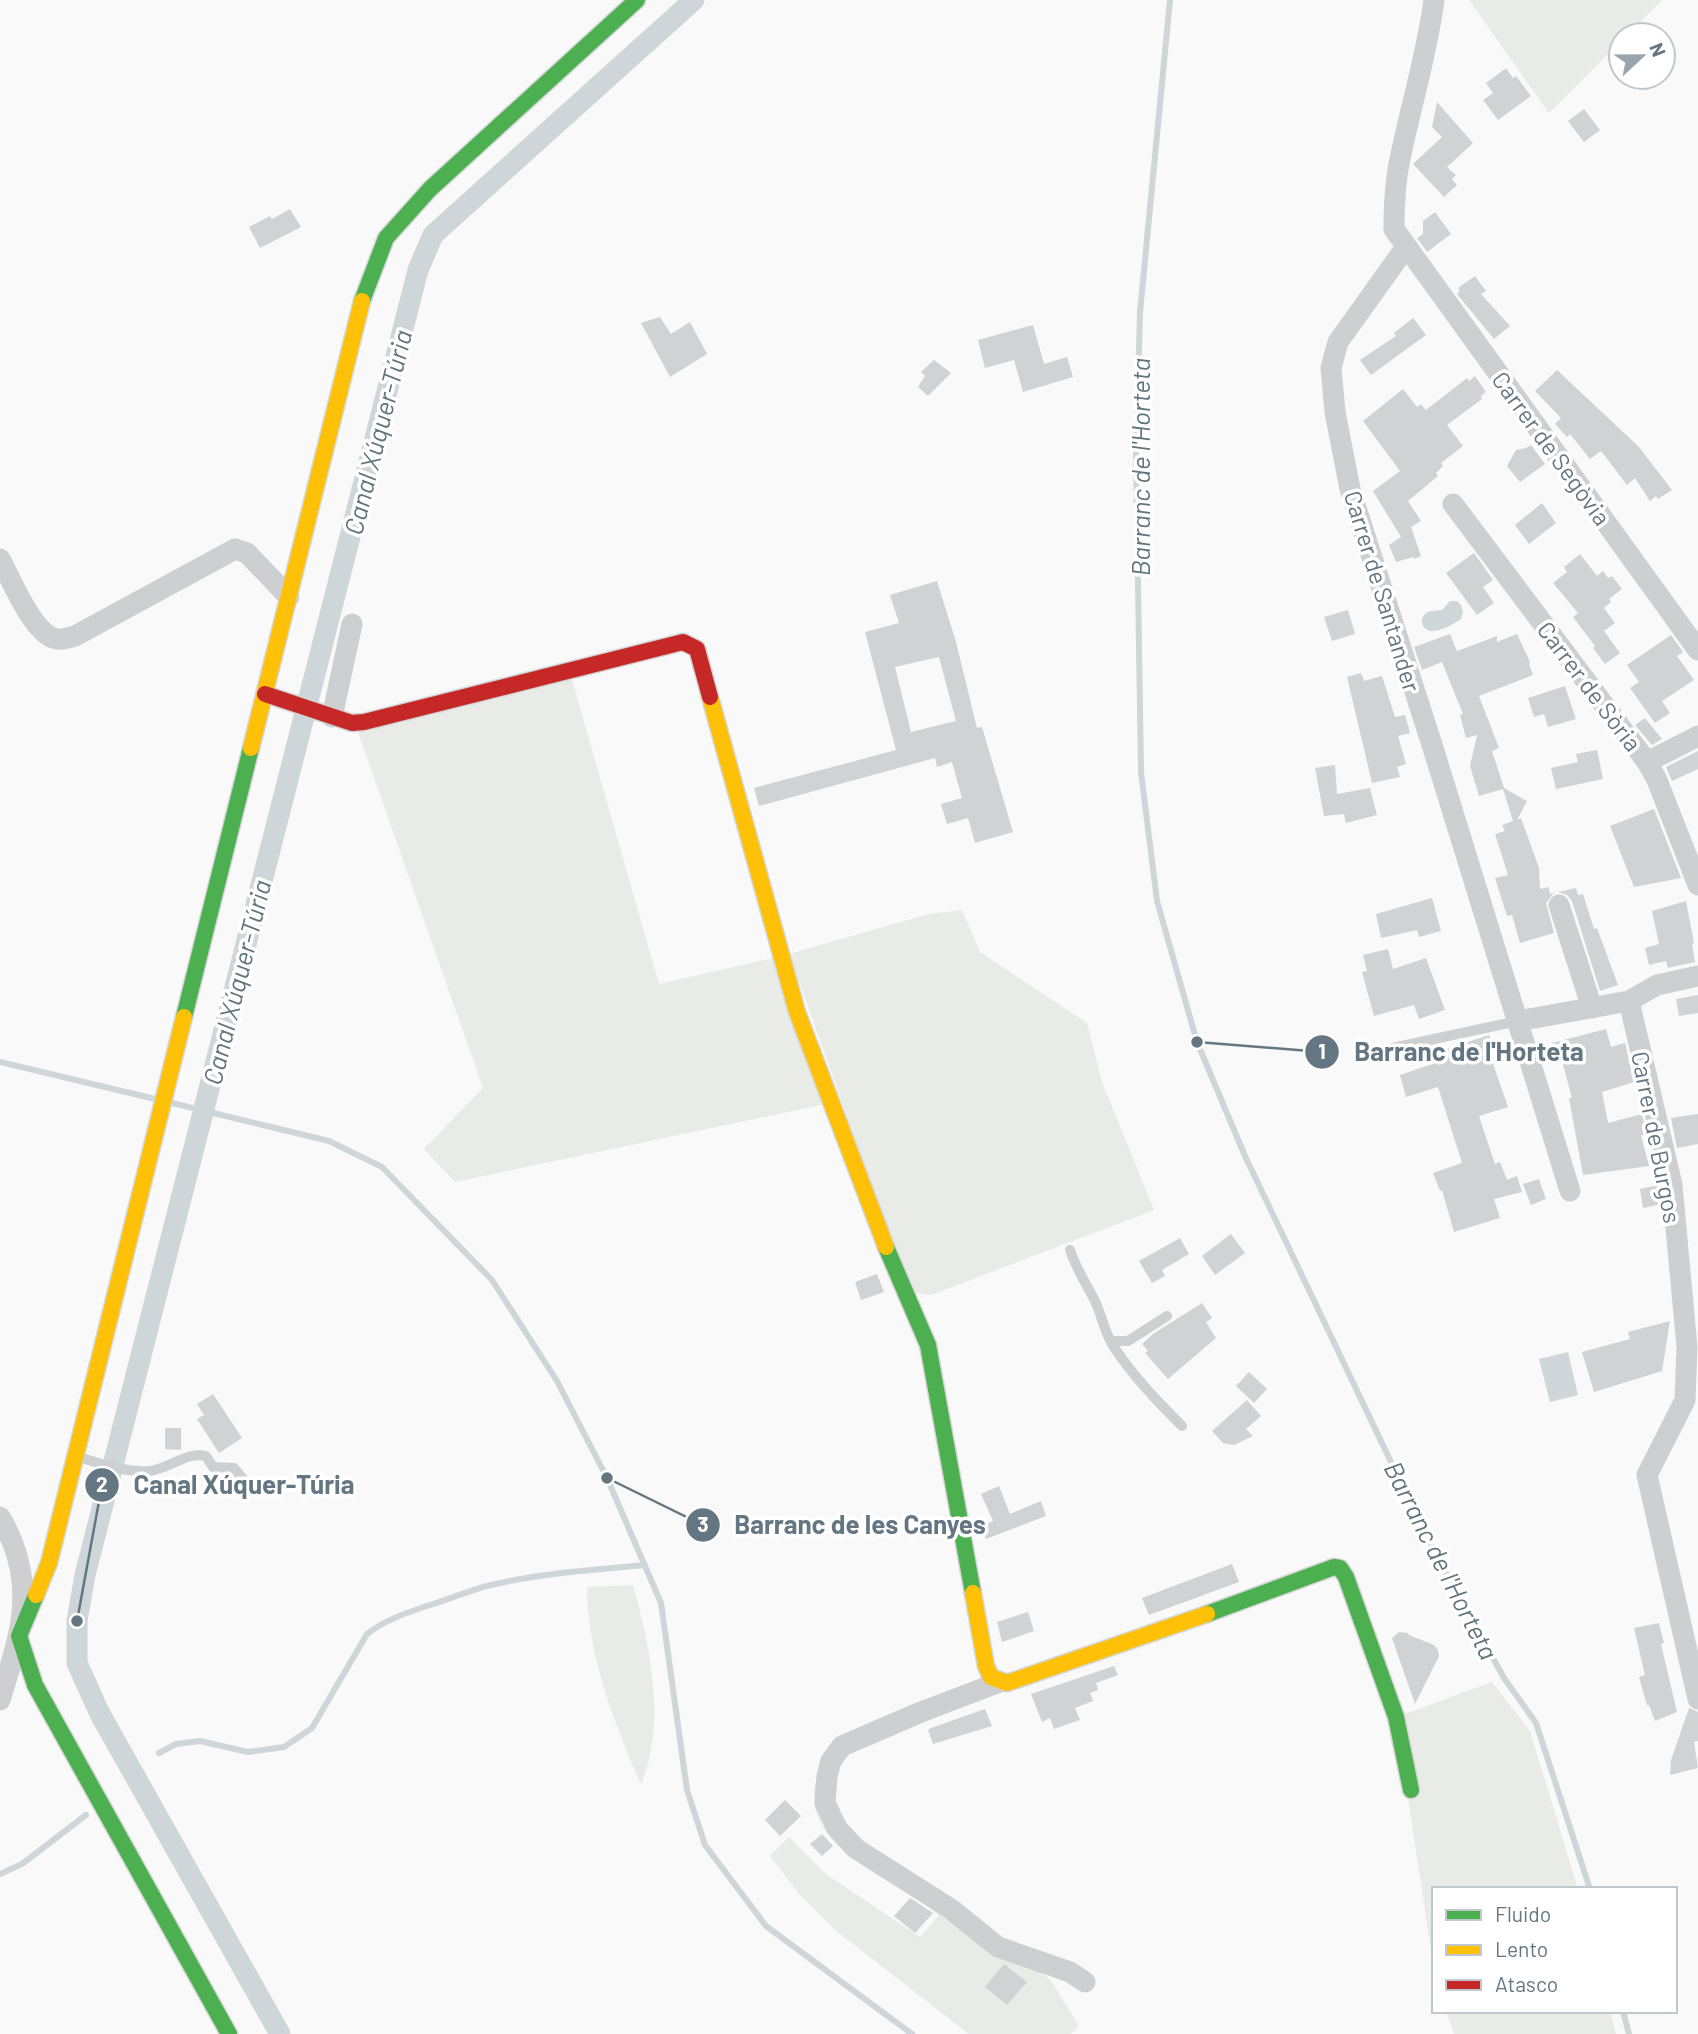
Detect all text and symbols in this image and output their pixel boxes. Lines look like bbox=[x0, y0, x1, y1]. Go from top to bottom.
north arrow bbox=[1607, 21, 1677, 91]
text: N bbox=[1645, 39, 1671, 60]
water label: Canal Xúquer-Túria bbox=[337, 326, 417, 538]
water label: Barranc de l'Horteta bbox=[1124, 358, 1155, 576]
street label: Carrer de Segòvia bbox=[1487, 366, 1617, 530]
street label: Carrer de Santander bbox=[1339, 487, 1427, 695]
street label: Carrer de Sòria bbox=[1532, 615, 1648, 757]
water label: Canal Xúquer-Túria bbox=[196, 876, 276, 1088]
callout: Barranc de l'Horteta bbox=[1305, 1028, 1597, 1075]
text: Barranc de l'Horteta bbox=[1354, 1035, 1584, 1066]
text: 1 bbox=[1318, 1038, 1326, 1063]
street label: Carrer de Burgos bbox=[1626, 1049, 1688, 1225]
water label: Barranc de l'Horteta bbox=[1379, 1456, 1505, 1664]
callout: Canal Xúquer-Túria bbox=[85, 1461, 368, 1508]
text: Canal Xúquer-Túria bbox=[134, 1468, 354, 1499]
text: 2 bbox=[96, 1471, 108, 1496]
callout: Barranc de les Canyes bbox=[685, 1501, 1000, 1548]
text: Barranc de les Canyes bbox=[734, 1508, 986, 1539]
text: 3 bbox=[697, 1511, 709, 1536]
legend bbox=[1432, 1887, 1677, 2013]
text: Fluido bbox=[1495, 1901, 1551, 1926]
text: Lento bbox=[1495, 1936, 1548, 1961]
text: Atasco bbox=[1495, 1971, 1558, 1996]

